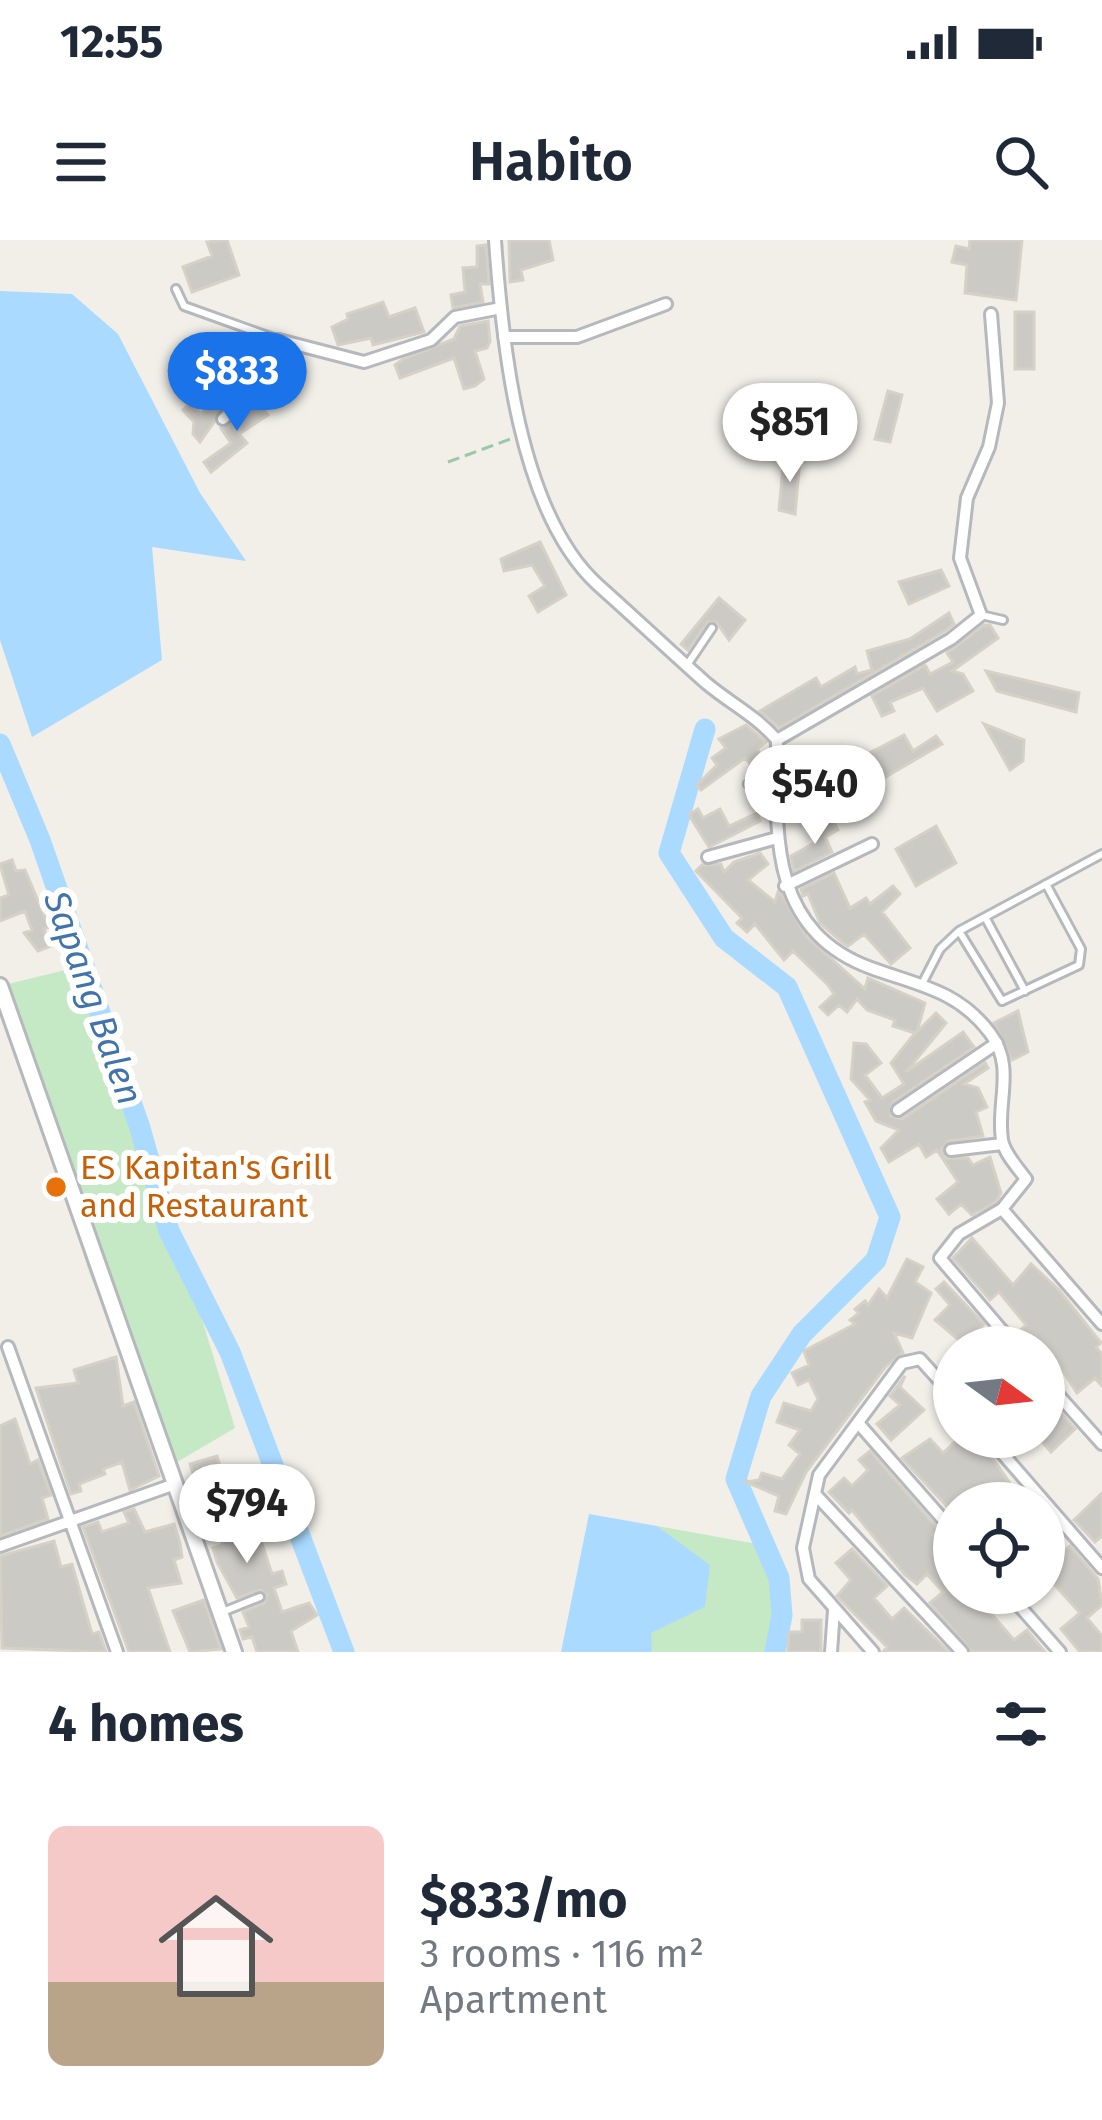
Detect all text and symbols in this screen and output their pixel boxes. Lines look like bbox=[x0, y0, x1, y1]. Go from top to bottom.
text: 12:55 bbox=[60, 15, 163, 69]
icon: menu bbox=[48, 129, 114, 195]
icon: search bbox=[988, 129, 1054, 195]
text: Habito bbox=[469, 130, 633, 194]
pin: $833 bbox=[166, 332, 308, 434]
text: $833 bbox=[195, 348, 279, 394]
pin: $851 bbox=[719, 383, 861, 485]
text: $851 bbox=[750, 399, 830, 445]
pin: $540 bbox=[744, 745, 886, 847]
text: $540 bbox=[771, 761, 859, 807]
water label: Sapang Balen bbox=[34, 884, 152, 1111]
place label: ES Kapitan's Grill and Restaurant bbox=[80, 1148, 332, 1226]
marker: ES Kapitan's Grill and Restaurant bbox=[43, 1174, 69, 1200]
north arrow bbox=[933, 1326, 1065, 1458]
map controls bbox=[933, 1326, 1065, 1614]
pin: $794 bbox=[176, 1464, 318, 1566]
text: $794 bbox=[206, 1480, 288, 1526]
button: locate bbox=[933, 1482, 1065, 1614]
icon: filters bbox=[988, 1691, 1054, 1757]
text: 4 homes bbox=[48, 1693, 244, 1755]
text: $833/mo bbox=[420, 1869, 628, 1931]
icon: home bbox=[144, 1874, 288, 2018]
text: 3 rooms · 116 m² bbox=[420, 1931, 704, 1977]
text: Apartment bbox=[420, 1977, 607, 2023]

